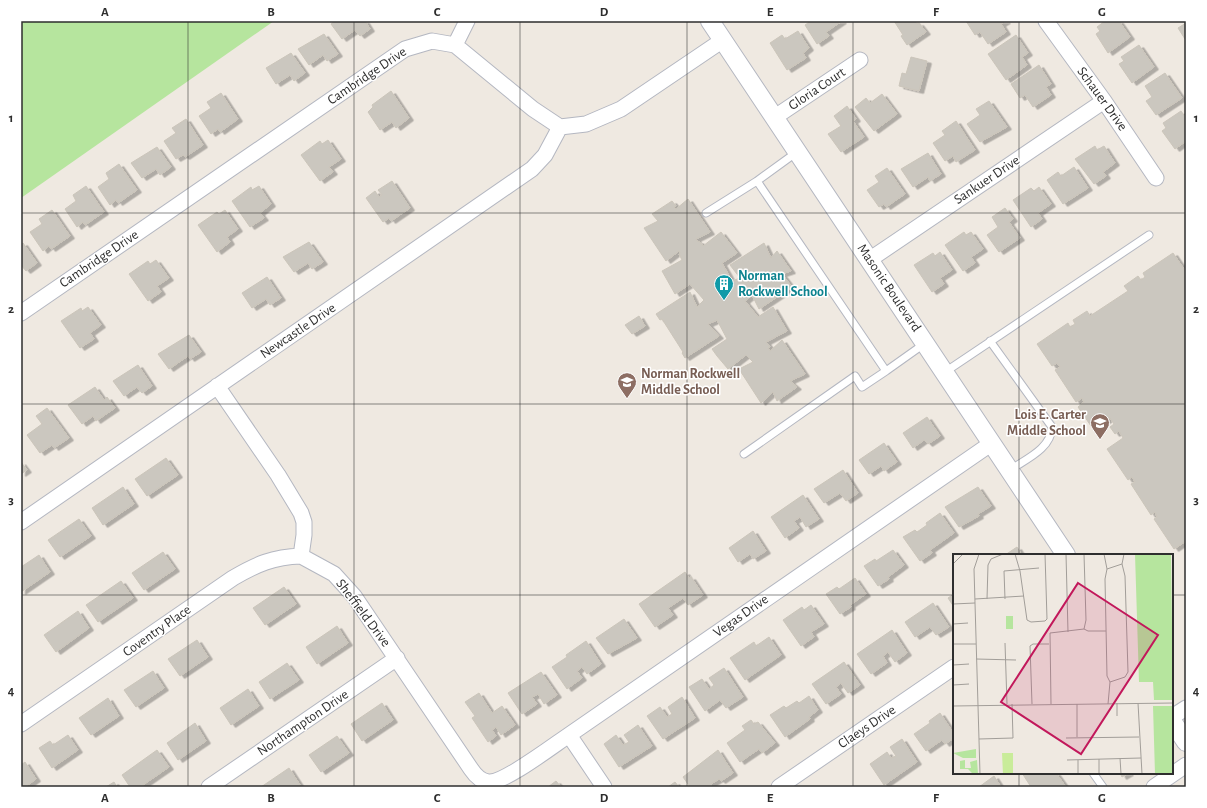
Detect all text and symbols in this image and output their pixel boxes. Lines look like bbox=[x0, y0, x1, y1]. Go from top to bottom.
text: A bbox=[101, 6, 109, 19]
text: B bbox=[267, 6, 275, 19]
text: C bbox=[434, 6, 441, 19]
text: D bbox=[600, 6, 609, 19]
text: E bbox=[767, 6, 774, 19]
text: F bbox=[933, 6, 940, 19]
text: G bbox=[1098, 6, 1106, 19]
street label: Cambridge Drive bbox=[325, 45, 409, 107]
street label: Gloria Court bbox=[786, 65, 848, 113]
street label: Schauer Drive bbox=[1074, 65, 1130, 133]
text: 1 bbox=[9, 112, 13, 125]
text: 1 bbox=[1194, 112, 1198, 125]
street label: Sankuer Drive bbox=[952, 153, 1022, 207]
street label: Cambridge Drive bbox=[57, 228, 141, 290]
street label: Masonic Boulevard bbox=[854, 242, 924, 334]
place label: Norman Rockwell School bbox=[738, 269, 828, 299]
building icon: Norman Rockwell School bbox=[713, 273, 735, 301]
street label: Newcastle Drive bbox=[258, 301, 338, 361]
text: 2 bbox=[8, 303, 14, 316]
text: 2 bbox=[1193, 303, 1199, 316]
place label: Norman Rockwell Middle School bbox=[641, 367, 740, 397]
school or university icon: Norman Rockwell Middle School bbox=[616, 371, 638, 399]
place label: Lois E. Carter Middle School bbox=[1007, 408, 1086, 438]
school or university icon: Lois E. Carter Middle School bbox=[1089, 412, 1111, 440]
text: 3 bbox=[8, 494, 14, 507]
text: 3 bbox=[1193, 494, 1199, 507]
inset map bbox=[953, 554, 1173, 774]
street label: Sheffield Drive bbox=[333, 577, 393, 649]
street label: Vegas Drive bbox=[711, 592, 771, 640]
street label: Coventry Place bbox=[120, 602, 194, 660]
text: 4 bbox=[8, 685, 15, 698]
text: 4 bbox=[1193, 685, 1200, 698]
street label: Northampton Drive bbox=[255, 687, 351, 759]
street label: Claeys Drive bbox=[836, 703, 898, 751]
text: A bbox=[101, 792, 109, 805]
text: B bbox=[267, 792, 275, 805]
text: C bbox=[434, 792, 441, 805]
text: D bbox=[600, 792, 609, 805]
text: E bbox=[767, 792, 774, 805]
text: F bbox=[933, 792, 940, 805]
text: G bbox=[1098, 792, 1106, 805]

